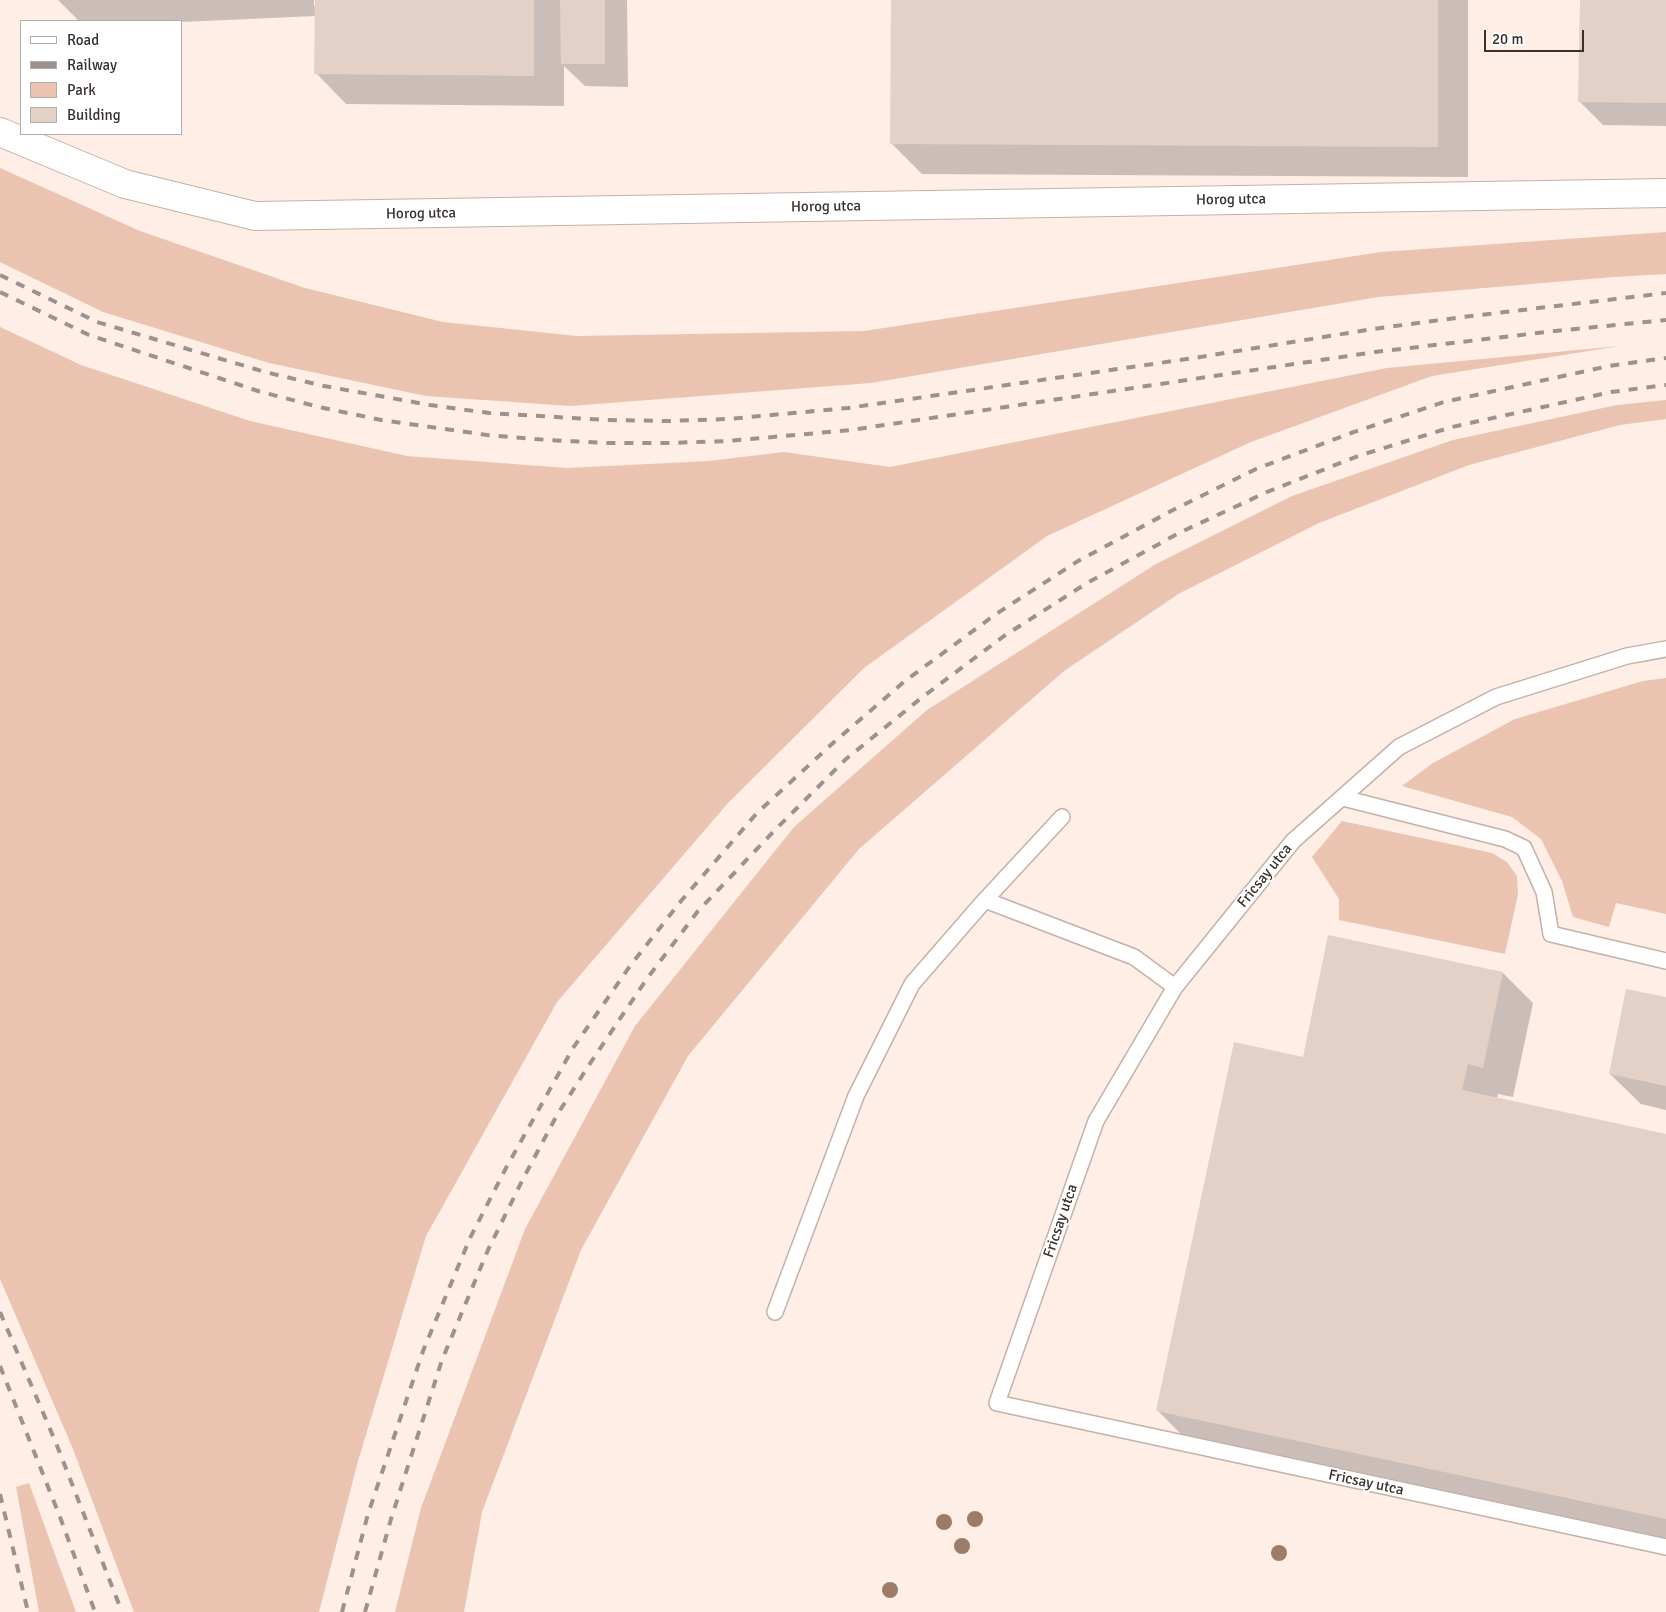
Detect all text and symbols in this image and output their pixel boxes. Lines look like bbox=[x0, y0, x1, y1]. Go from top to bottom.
legend bbox=[20, 20, 182, 135]
scale bar bbox=[1486, 20, 1586, 52]
text: 20 m bbox=[1492, 30, 1523, 48]
text: Road bbox=[67, 31, 99, 49]
text: Railway bbox=[67, 56, 117, 74]
text: Park bbox=[67, 81, 96, 99]
text: Building bbox=[67, 106, 121, 124]
street label: Horog utca bbox=[1196, 190, 1266, 210]
street label: Horog utca bbox=[791, 197, 861, 217]
street label: Horog utca bbox=[386, 204, 456, 224]
street label: Fricsay utca bbox=[1234, 841, 1296, 911]
street label: Fricsay utca bbox=[1040, 1182, 1082, 1260]
street label: Fricsay utca bbox=[1327, 1466, 1405, 1500]

